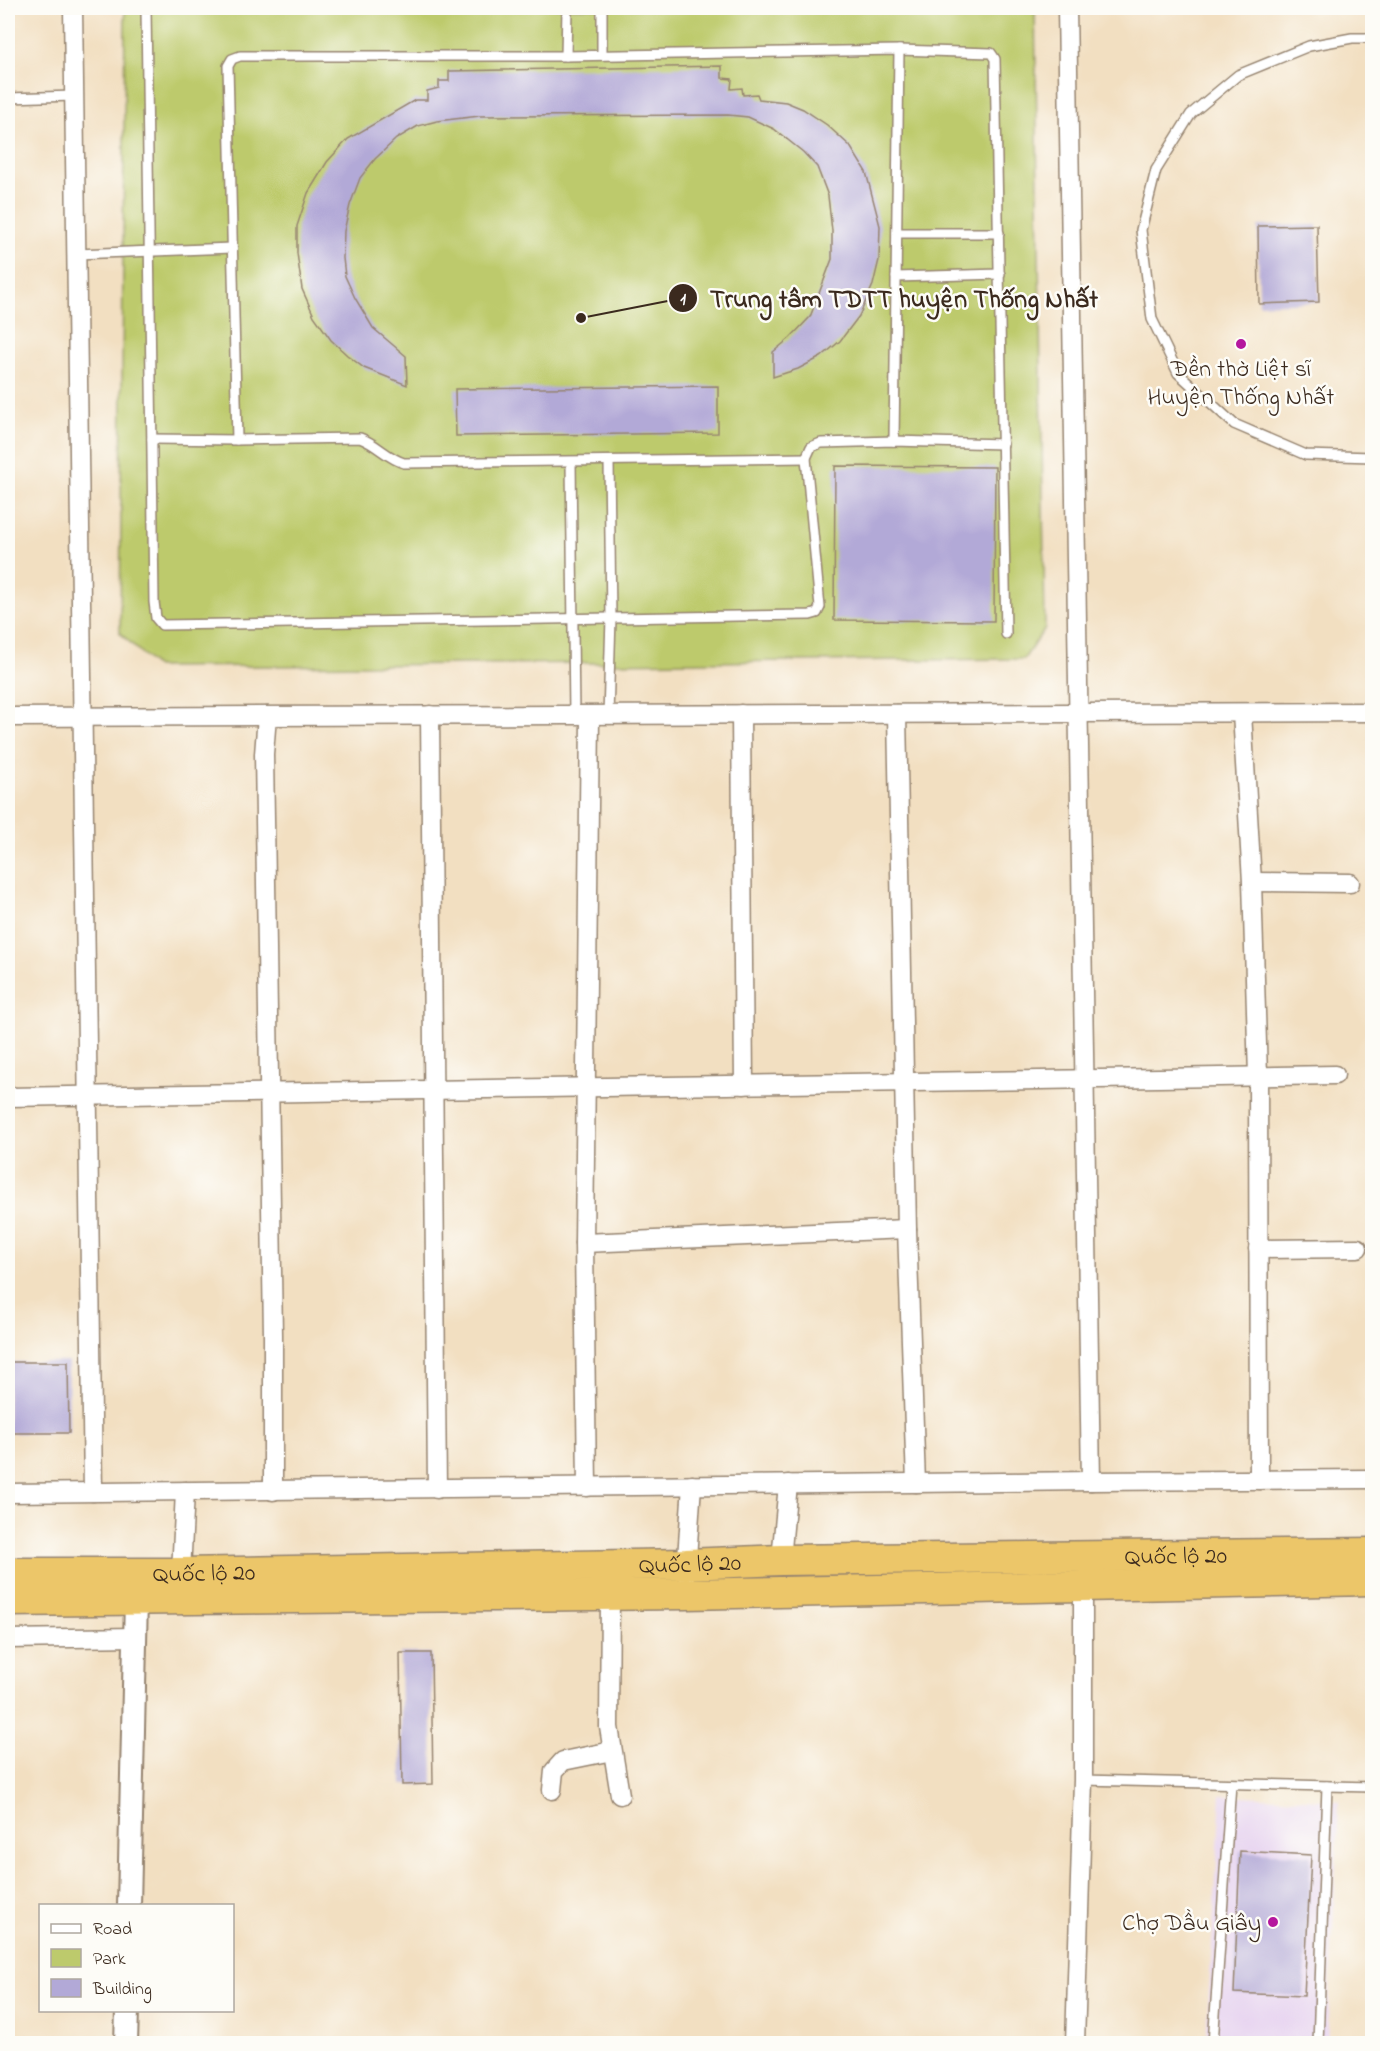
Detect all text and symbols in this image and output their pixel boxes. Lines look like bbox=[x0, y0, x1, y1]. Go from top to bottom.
callout: Trung tâm TDTT huyện Thống Nhất bbox=[668, 276, 1110, 320]
text: Trung tâm TDTT huyện Thống Nhất bbox=[710, 282, 1098, 321]
text: 1 bbox=[680, 287, 686, 313]
marker: Đền thờ Liệt sĩ Huyện Thống Nhất bbox=[1234, 337, 1248, 351]
place label: Đền thờ Liệt sĩ Huyện Thống Nhất bbox=[1148, 353, 1334, 417]
street label: Quốc lộ 20 bbox=[1124, 1540, 1227, 1576]
street label: Quốc lộ 20 bbox=[639, 1547, 742, 1585]
street label: Quốc lộ 20 bbox=[153, 1557, 255, 1593]
legend bbox=[39, 1904, 234, 2012]
place label: Chợ Dầu Giây bbox=[1122, 1907, 1261, 1943]
marker: Chợ Dầu Giây bbox=[1266, 1915, 1280, 1929]
text: Road bbox=[93, 1917, 132, 1943]
text: Park bbox=[93, 1947, 126, 1973]
text: Building bbox=[92, 1977, 152, 2004]

